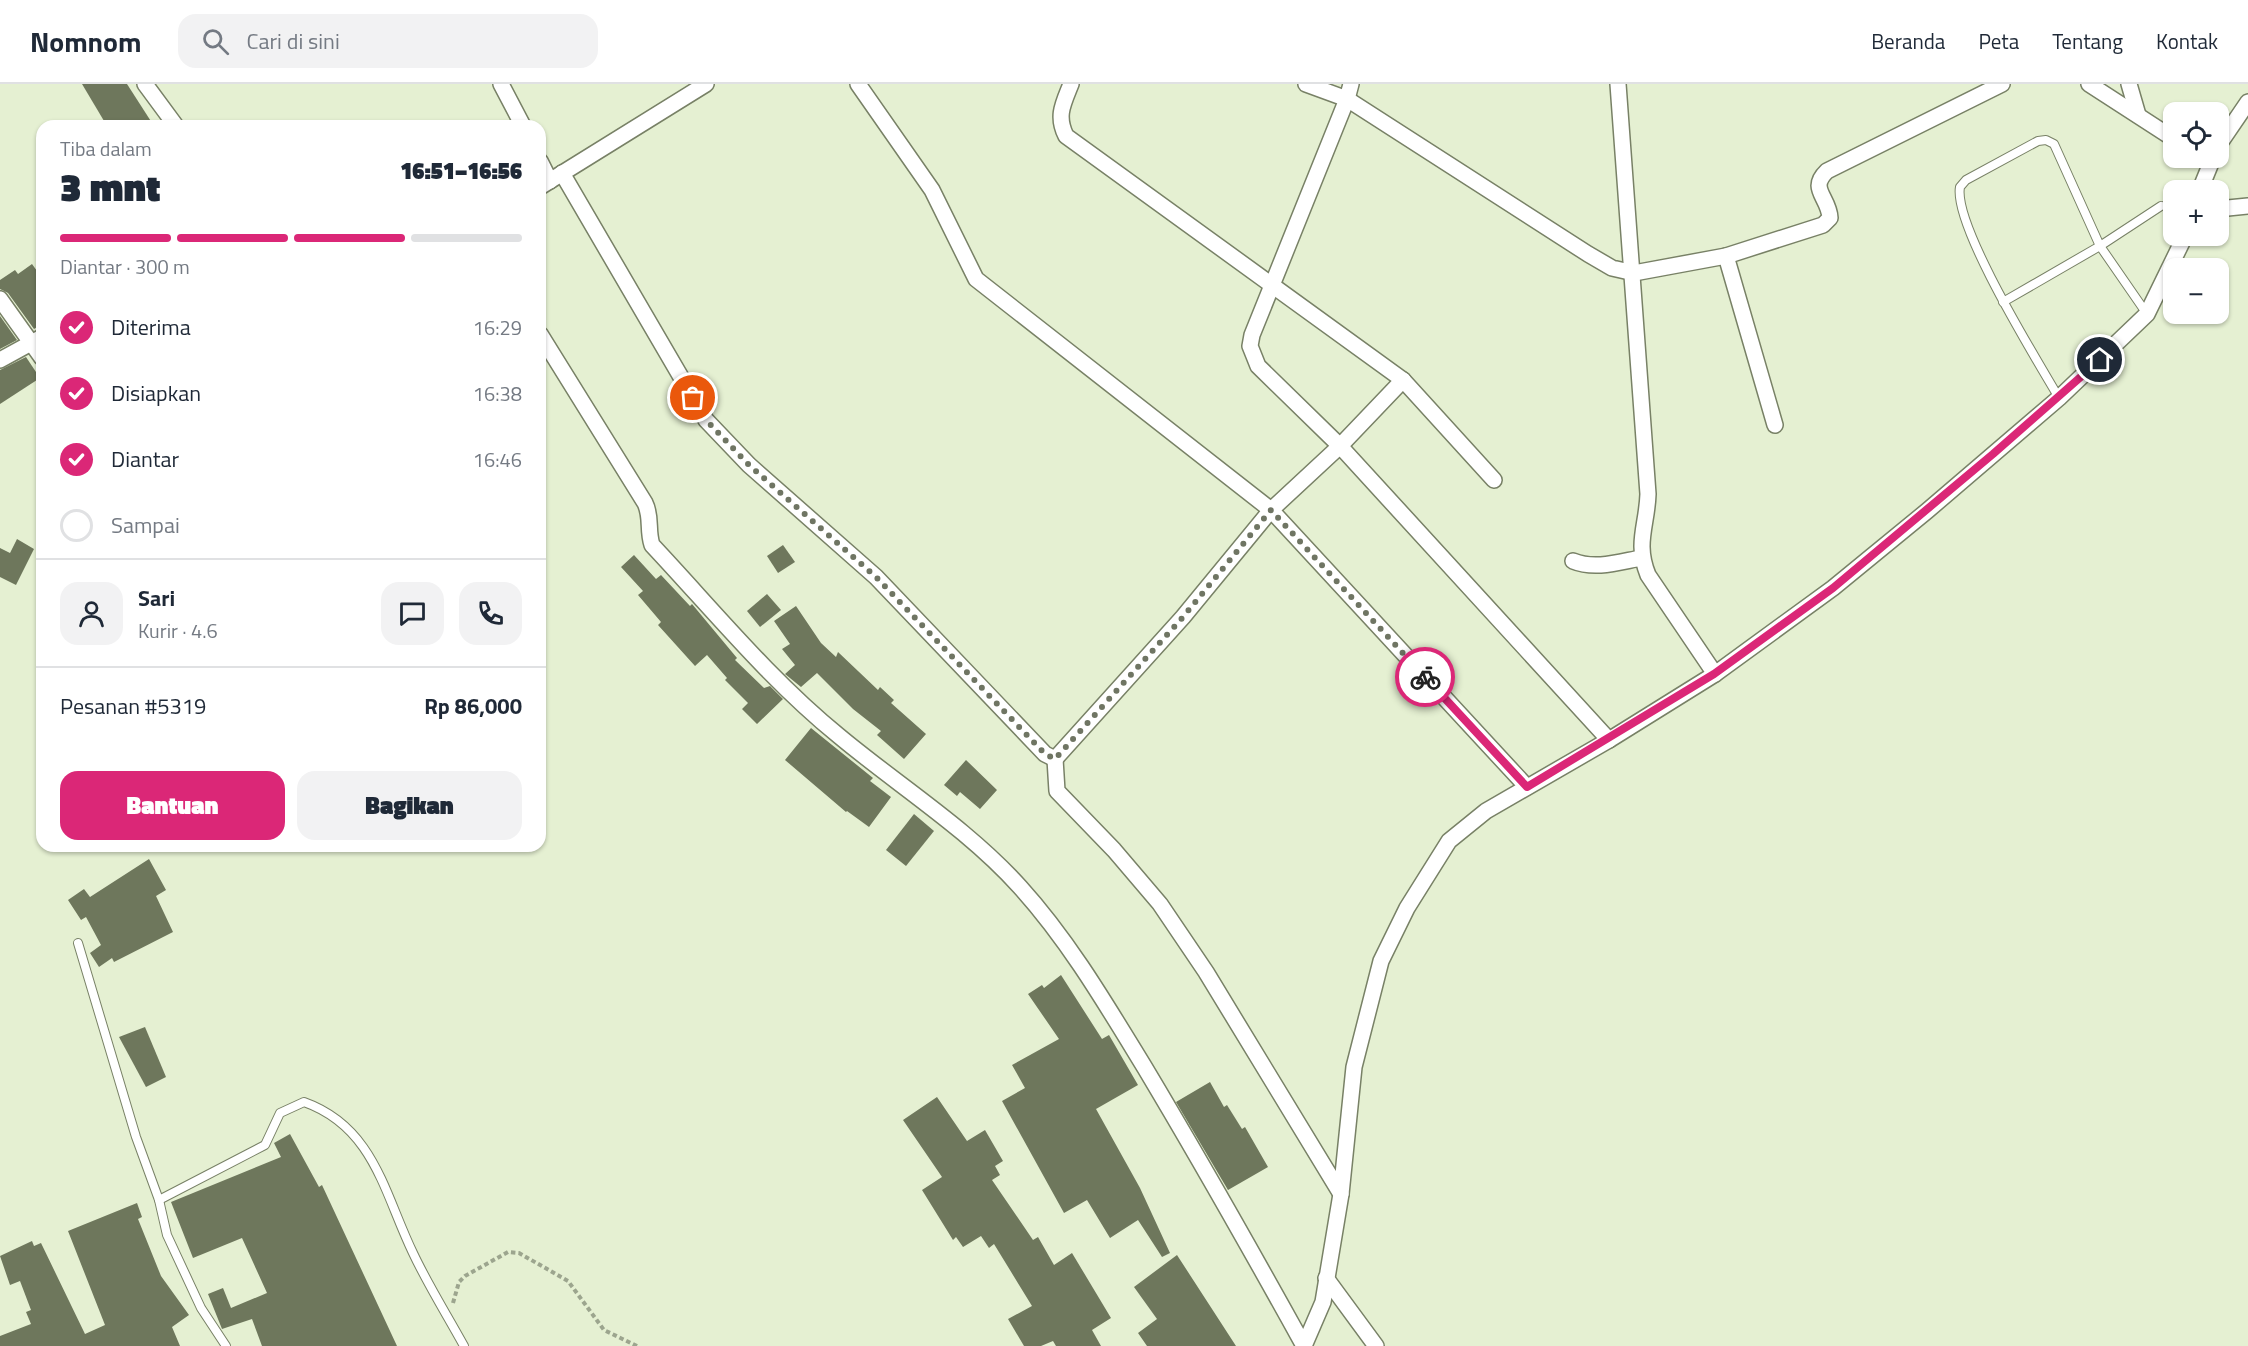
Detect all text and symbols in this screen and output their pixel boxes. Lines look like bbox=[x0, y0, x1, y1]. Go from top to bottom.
search box bbox=[178, 14, 598, 68]
text: Nomnom bbox=[30, 20, 142, 63]
text: Cari di sini bbox=[247, 24, 340, 58]
icon: search bbox=[199, 25, 232, 58]
text: Beranda bbox=[1871, 25, 1945, 57]
text: Peta bbox=[1978, 25, 2019, 57]
text: Tentang bbox=[2052, 25, 2123, 57]
text: Kontak bbox=[2156, 25, 2218, 57]
map controls bbox=[2163, 102, 2229, 324]
button: locate bbox=[2163, 102, 2229, 168]
text: Tiba dalam bbox=[60, 133, 152, 164]
text: 16:51–16:56 bbox=[400, 154, 522, 188]
text: 3 mnt bbox=[60, 157, 160, 216]
button: + bbox=[2163, 180, 2229, 246]
text: Diantar · 300 m bbox=[60, 251, 190, 282]
button: − bbox=[2163, 258, 2229, 324]
text: Diterima bbox=[111, 310, 191, 344]
icon: check bbox=[60, 311, 93, 344]
text: 16:29 bbox=[473, 312, 522, 343]
pin bbox=[2074, 334, 2125, 385]
icon: home bbox=[2083, 343, 2116, 376]
pin bbox=[667, 372, 718, 423]
text: Disiapkan bbox=[111, 376, 201, 410]
icon: check bbox=[60, 377, 93, 410]
text: 16:38 bbox=[473, 378, 522, 409]
icon: bag bbox=[676, 381, 709, 414]
text: Diantar bbox=[111, 442, 179, 476]
icon: check bbox=[60, 443, 93, 476]
text: 16:46 bbox=[473, 444, 522, 475]
text: Sampai bbox=[111, 508, 180, 542]
text: Sari bbox=[138, 581, 175, 615]
button: person bbox=[60, 582, 123, 645]
button: chat bbox=[381, 582, 444, 645]
button: phone bbox=[459, 582, 522, 645]
text: Kurir · 4.6 bbox=[138, 615, 218, 646]
courier bbox=[1395, 647, 1455, 707]
icon: bike bbox=[1409, 661, 1442, 694]
text: Pesanan #5319 bbox=[60, 689, 206, 723]
text: Rp 86,000 bbox=[424, 689, 522, 723]
button: Bantuan bbox=[60, 771, 285, 840]
button: Bagikan bbox=[297, 771, 522, 840]

